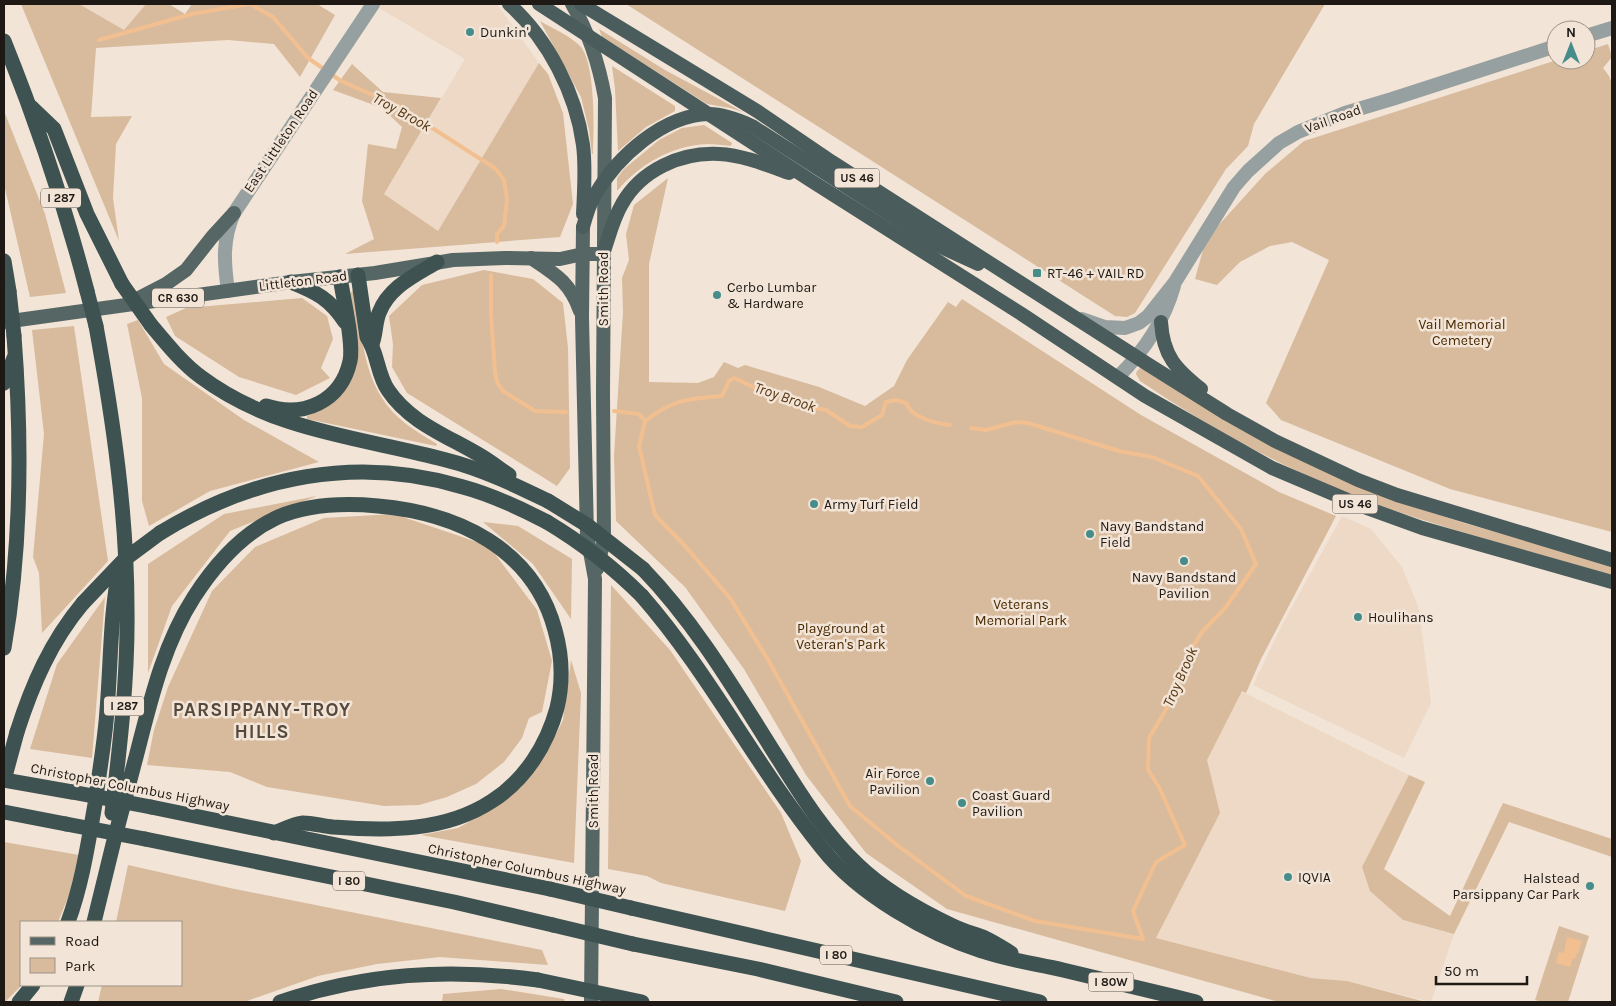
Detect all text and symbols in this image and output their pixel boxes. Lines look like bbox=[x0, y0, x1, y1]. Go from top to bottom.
north arrow bbox=[1546, 20, 1596, 70]
place label: Dunkin' bbox=[480, 24, 529, 41]
text: N bbox=[1566, 24, 1576, 41]
marker: Dunkin' bbox=[464, 26, 476, 38]
street label: East Littleton Road bbox=[240, 86, 322, 196]
water label: Troy Brook bbox=[370, 89, 435, 136]
street label: Vail Road bbox=[1302, 101, 1364, 137]
road number: US 46 bbox=[834, 168, 880, 188]
road number: I 287 bbox=[41, 188, 81, 208]
street label: Smith Road bbox=[595, 252, 612, 327]
place label: RT-46 + VAIL RD bbox=[1047, 265, 1144, 282]
street label: Littleton Road bbox=[258, 267, 348, 295]
marker: RT-46 + VAIL RD bbox=[1031, 267, 1043, 279]
place label: Cerbo Lumbar & Hardware bbox=[727, 279, 817, 312]
road number: CR 630 bbox=[152, 288, 204, 308]
marker: Cerbo Lumbar & Hardware bbox=[711, 289, 723, 301]
park label: Vail Memorial Cemetery bbox=[1418, 316, 1506, 349]
water label: Troy Brook bbox=[752, 378, 819, 416]
road number: US 46 bbox=[1332, 494, 1378, 514]
place label: Army Turf Field bbox=[824, 496, 919, 513]
marker: Army Turf Field bbox=[808, 498, 820, 510]
place label: Navy Bandstand Field bbox=[1100, 518, 1204, 551]
marker: Navy Bandstand Field bbox=[1084, 528, 1096, 540]
marker: Navy Bandstand Pavilion bbox=[1178, 555, 1190, 567]
place label: Navy Bandstand Pavilion bbox=[1132, 569, 1236, 602]
park label: Veterans Memorial Park bbox=[975, 596, 1067, 629]
place label: Houlihans bbox=[1368, 609, 1434, 626]
marker: Houlihans bbox=[1352, 611, 1364, 623]
park label: Playground at Veteran's Park bbox=[796, 620, 886, 653]
water label: Troy Brook bbox=[1159, 644, 1201, 710]
road number: I 287 bbox=[104, 696, 144, 716]
district label: PARSIPPANY-TROY HILLS bbox=[173, 699, 351, 743]
street label: Smith Road bbox=[585, 754, 602, 829]
street label: Christopher Columbus Highway bbox=[29, 759, 231, 815]
place label: Air Force Pavilion bbox=[865, 765, 920, 798]
marker: Air Force Pavilion bbox=[924, 775, 936, 787]
place label: Coast Guard Pavilion bbox=[972, 787, 1050, 820]
marker: Coast Guard Pavilion bbox=[956, 797, 968, 809]
street label: Christopher Columbus Highway bbox=[426, 840, 628, 898]
place label: IQVIA bbox=[1298, 869, 1331, 886]
place label: Halstead Parsippany Car Park bbox=[1453, 870, 1580, 903]
road number: I 80 bbox=[333, 871, 365, 890]
marker: IQVIA bbox=[1282, 871, 1294, 883]
marker: Halstead Parsippany Car Park bbox=[1584, 880, 1596, 892]
legend bbox=[20, 921, 182, 986]
text: Road bbox=[65, 932, 100, 950]
road number: I 80 bbox=[820, 946, 852, 964]
scale bar bbox=[1436, 954, 1527, 986]
text: Park bbox=[65, 957, 95, 975]
text: 50 m bbox=[1444, 962, 1479, 980]
road number: I 80W bbox=[1088, 972, 1134, 992]

